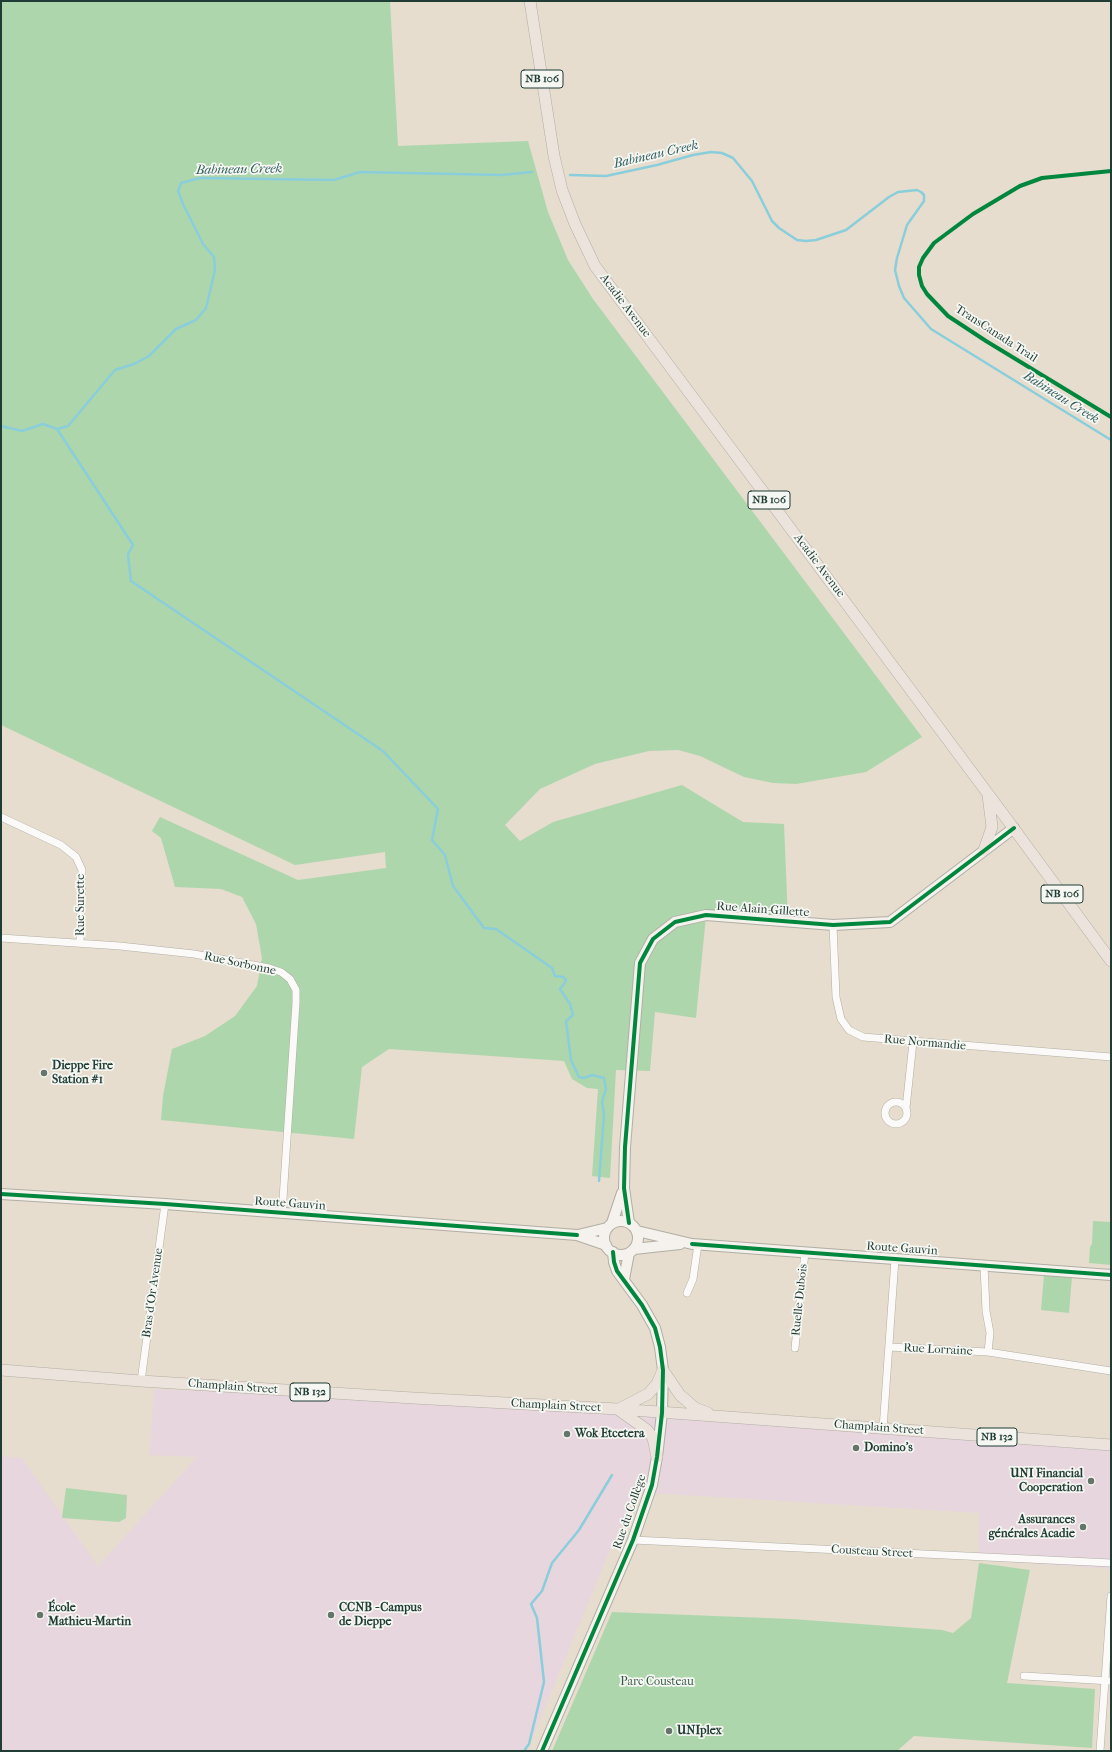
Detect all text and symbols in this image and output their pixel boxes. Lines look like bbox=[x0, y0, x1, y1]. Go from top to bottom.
road number: NB 106 bbox=[521, 70, 563, 88]
water label: Babineau Creek bbox=[612, 138, 700, 172]
water label: Babineau Creek bbox=[196, 161, 282, 179]
street label: Acadie Avenue bbox=[596, 271, 654, 341]
street label: TransCanada Trail bbox=[952, 302, 1040, 366]
water label: Babineau Creek bbox=[1020, 369, 1102, 427]
road number: NB 106 bbox=[748, 491, 790, 509]
street label: Acadie Avenue bbox=[790, 531, 848, 601]
street label: Rue Surette bbox=[74, 874, 88, 936]
road number: NB 106 bbox=[1041, 885, 1083, 903]
street label: Rue Alain-Gillette bbox=[716, 900, 810, 920]
street label: Rue Sorbonne bbox=[203, 949, 277, 979]
street label: Rue Normandie bbox=[883, 1032, 967, 1054]
place label: Dieppe Fire Station #1 bbox=[52, 1059, 113, 1087]
marker: Dieppe Fire Station #1 bbox=[39, 1068, 49, 1078]
street label: Route Gauvin bbox=[254, 1194, 326, 1214]
street label: Route Gauvin bbox=[866, 1239, 938, 1259]
street label: Bras d'Or Avenue bbox=[140, 1247, 166, 1339]
street label: Ruelle Dubois bbox=[789, 1263, 811, 1337]
street label: Rue Lorraine bbox=[903, 1341, 973, 1359]
street label: Champlain Street bbox=[187, 1377, 279, 1397]
road number: NB 132 bbox=[290, 1383, 330, 1401]
street label: Champlain Street bbox=[511, 1396, 601, 1416]
street label: Champlain Street bbox=[833, 1418, 925, 1438]
place label: Wok Etcetera bbox=[575, 1427, 644, 1441]
road number: NB 132 bbox=[977, 1428, 1017, 1446]
marker: Wok Etcetera bbox=[562, 1429, 572, 1439]
place label: Domino's bbox=[864, 1441, 913, 1455]
marker: Domino's bbox=[851, 1443, 861, 1453]
place label: UNI Financial Cooperation bbox=[1010, 1467, 1083, 1495]
street label: Rue du Collège bbox=[610, 1473, 650, 1551]
marker: UNI Financial Cooperation bbox=[1086, 1476, 1096, 1486]
place label: Assurances générales Acadie bbox=[988, 1513, 1075, 1541]
marker: Assurances générales Acadie bbox=[1078, 1522, 1088, 1532]
street label: Cousteau Street bbox=[831, 1543, 913, 1561]
place label: École Mathieu-Martin bbox=[48, 1601, 131, 1629]
place label: CCNB - Campus de Dieppe bbox=[339, 1601, 422, 1629]
marker: École Mathieu-Martin bbox=[35, 1610, 45, 1620]
marker: CCNB - Campus de Dieppe bbox=[326, 1610, 336, 1620]
park label: Parc Cousteau bbox=[620, 1675, 694, 1689]
place label: UNIplex bbox=[677, 1724, 722, 1738]
marker: UNIplex bbox=[664, 1726, 674, 1736]

